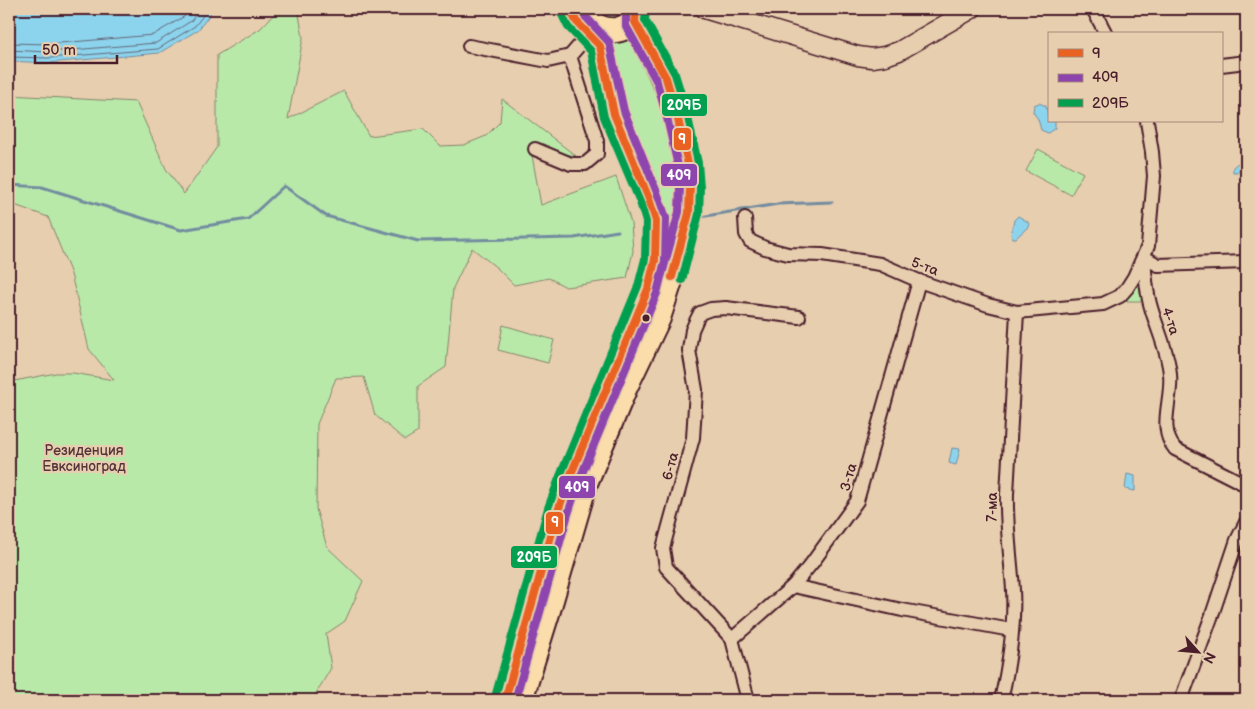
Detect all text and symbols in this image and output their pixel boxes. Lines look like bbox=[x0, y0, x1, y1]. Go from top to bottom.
scale bar bbox=[35, 32, 118, 64]
legend bbox=[1048, 32, 1222, 122]
text: 50 m bbox=[42, 41, 76, 60]
text: 9 bbox=[1092, 44, 1101, 63]
text: 409 bbox=[1092, 68, 1119, 87]
line badge: 209Б bbox=[661, 93, 708, 117]
text: 209Б bbox=[1092, 94, 1129, 113]
text: 209Б bbox=[667, 97, 702, 114]
line badge: 9 bbox=[673, 127, 692, 151]
text: 9 bbox=[678, 131, 686, 148]
line badge: 409 bbox=[660, 163, 698, 187]
text: 409 bbox=[666, 167, 692, 184]
street label: 5-та bbox=[909, 254, 941, 280]
street label: 4-та bbox=[1158, 305, 1183, 338]
unlabelled marker bbox=[641, 313, 651, 323]
park label: Резиденция Евксиноград bbox=[42, 442, 126, 475]
street label: 6-та bbox=[659, 450, 683, 482]
street label: 3-та bbox=[836, 461, 861, 493]
line badge: 409 bbox=[558, 475, 596, 499]
text: 409 bbox=[564, 479, 590, 496]
street label: 7-ма bbox=[984, 492, 1001, 522]
line badge: 9 bbox=[545, 511, 564, 535]
text: 9 bbox=[551, 514, 559, 531]
line badge: 209Б bbox=[510, 545, 558, 569]
text: 209Б bbox=[517, 549, 552, 566]
north arrow bbox=[1172, 626, 1222, 676]
text: N bbox=[1199, 649, 1219, 666]

